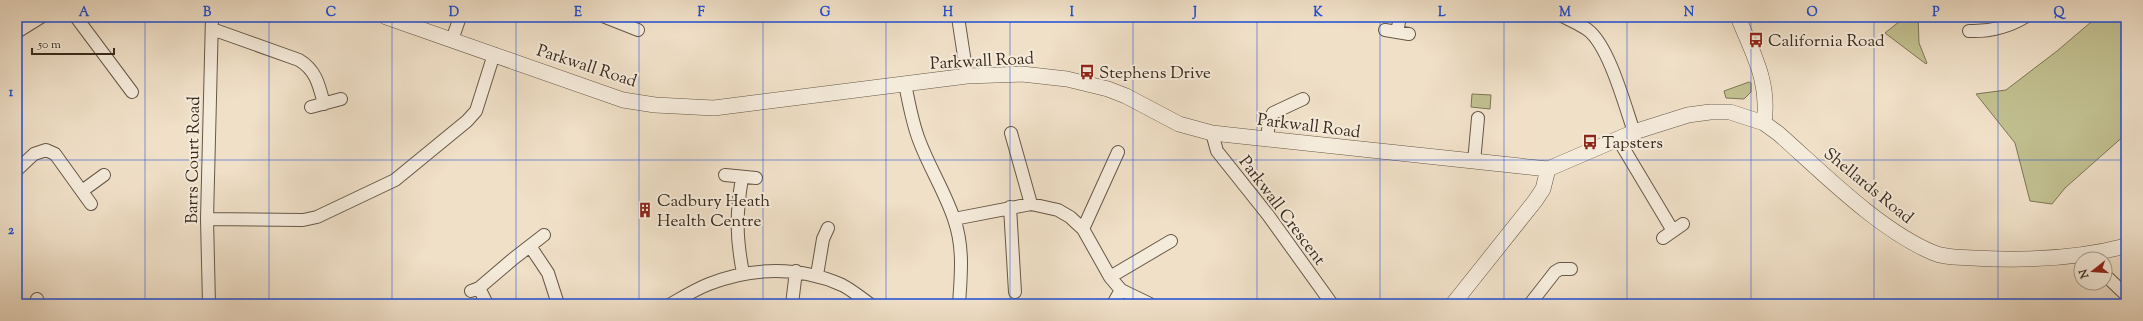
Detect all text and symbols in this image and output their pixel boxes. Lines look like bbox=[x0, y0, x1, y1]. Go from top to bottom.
text: A bbox=[79, 4, 90, 22]
text: B bbox=[203, 4, 212, 22]
text: C bbox=[326, 4, 336, 22]
text: D bbox=[449, 4, 459, 22]
text: E bbox=[574, 4, 582, 22]
text: F bbox=[697, 4, 705, 22]
text: G bbox=[820, 4, 831, 22]
text: H bbox=[943, 4, 954, 22]
text: I bbox=[1070, 4, 1075, 22]
text: J bbox=[1192, 4, 1197, 22]
text: K bbox=[1313, 4, 1323, 22]
text: L bbox=[1438, 4, 1446, 22]
text: M bbox=[1559, 4, 1571, 22]
text: N bbox=[1684, 4, 1695, 22]
text: O bbox=[1806, 4, 1818, 22]
text: P bbox=[1932, 4, 1940, 22]
text: Q bbox=[2054, 4, 2067, 22]
scale bar bbox=[32, 30, 114, 56]
place label: California Road bbox=[1768, 30, 1885, 54]
bus stop icon: California Road bbox=[1747, 31, 1765, 49]
text: 50 m bbox=[37, 36, 61, 54]
street label: Parkwall Road bbox=[533, 39, 640, 95]
street label: Parkwall Road bbox=[930, 47, 1035, 77]
place label: Stephens Drive bbox=[1099, 62, 1211, 86]
bus stop icon: Stephens Drive bbox=[1078, 63, 1096, 81]
text: 1 bbox=[9, 84, 14, 102]
street label: Barrs Court Road bbox=[181, 96, 207, 224]
street label: Parkwall Road bbox=[1256, 109, 1362, 145]
place label: Tapsters bbox=[1602, 132, 1663, 156]
bus stop icon: Tapsters bbox=[1581, 133, 1599, 151]
street label: Shellards Road bbox=[1818, 143, 1918, 231]
street label: Parkwall Crescent bbox=[1232, 151, 1331, 271]
place label: Cadbury Heath Health Centre bbox=[657, 190, 770, 234]
building icon: Cadbury Heath Health Centre bbox=[636, 201, 654, 219]
text: 2 bbox=[8, 222, 15, 240]
north arrow bbox=[2073, 251, 2113, 291]
text: N bbox=[2075, 267, 2094, 281]

